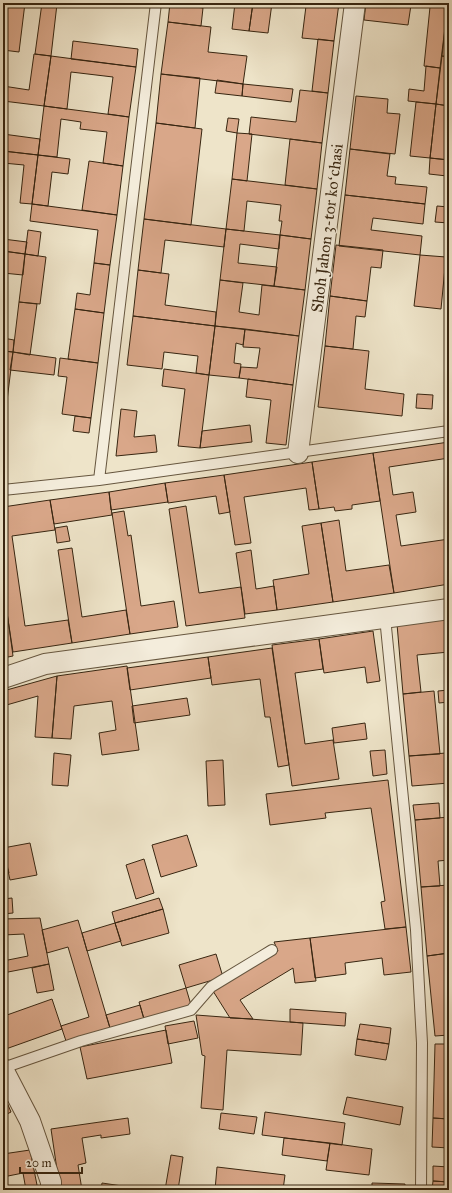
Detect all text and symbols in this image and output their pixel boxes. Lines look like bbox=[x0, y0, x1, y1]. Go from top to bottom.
street label: Shoh Jahon 3-tor koʻchasi bbox=[307, 142, 348, 314]
scale bar bbox=[20, 1149, 82, 1175]
text: 20 m bbox=[26, 1156, 52, 1170]

